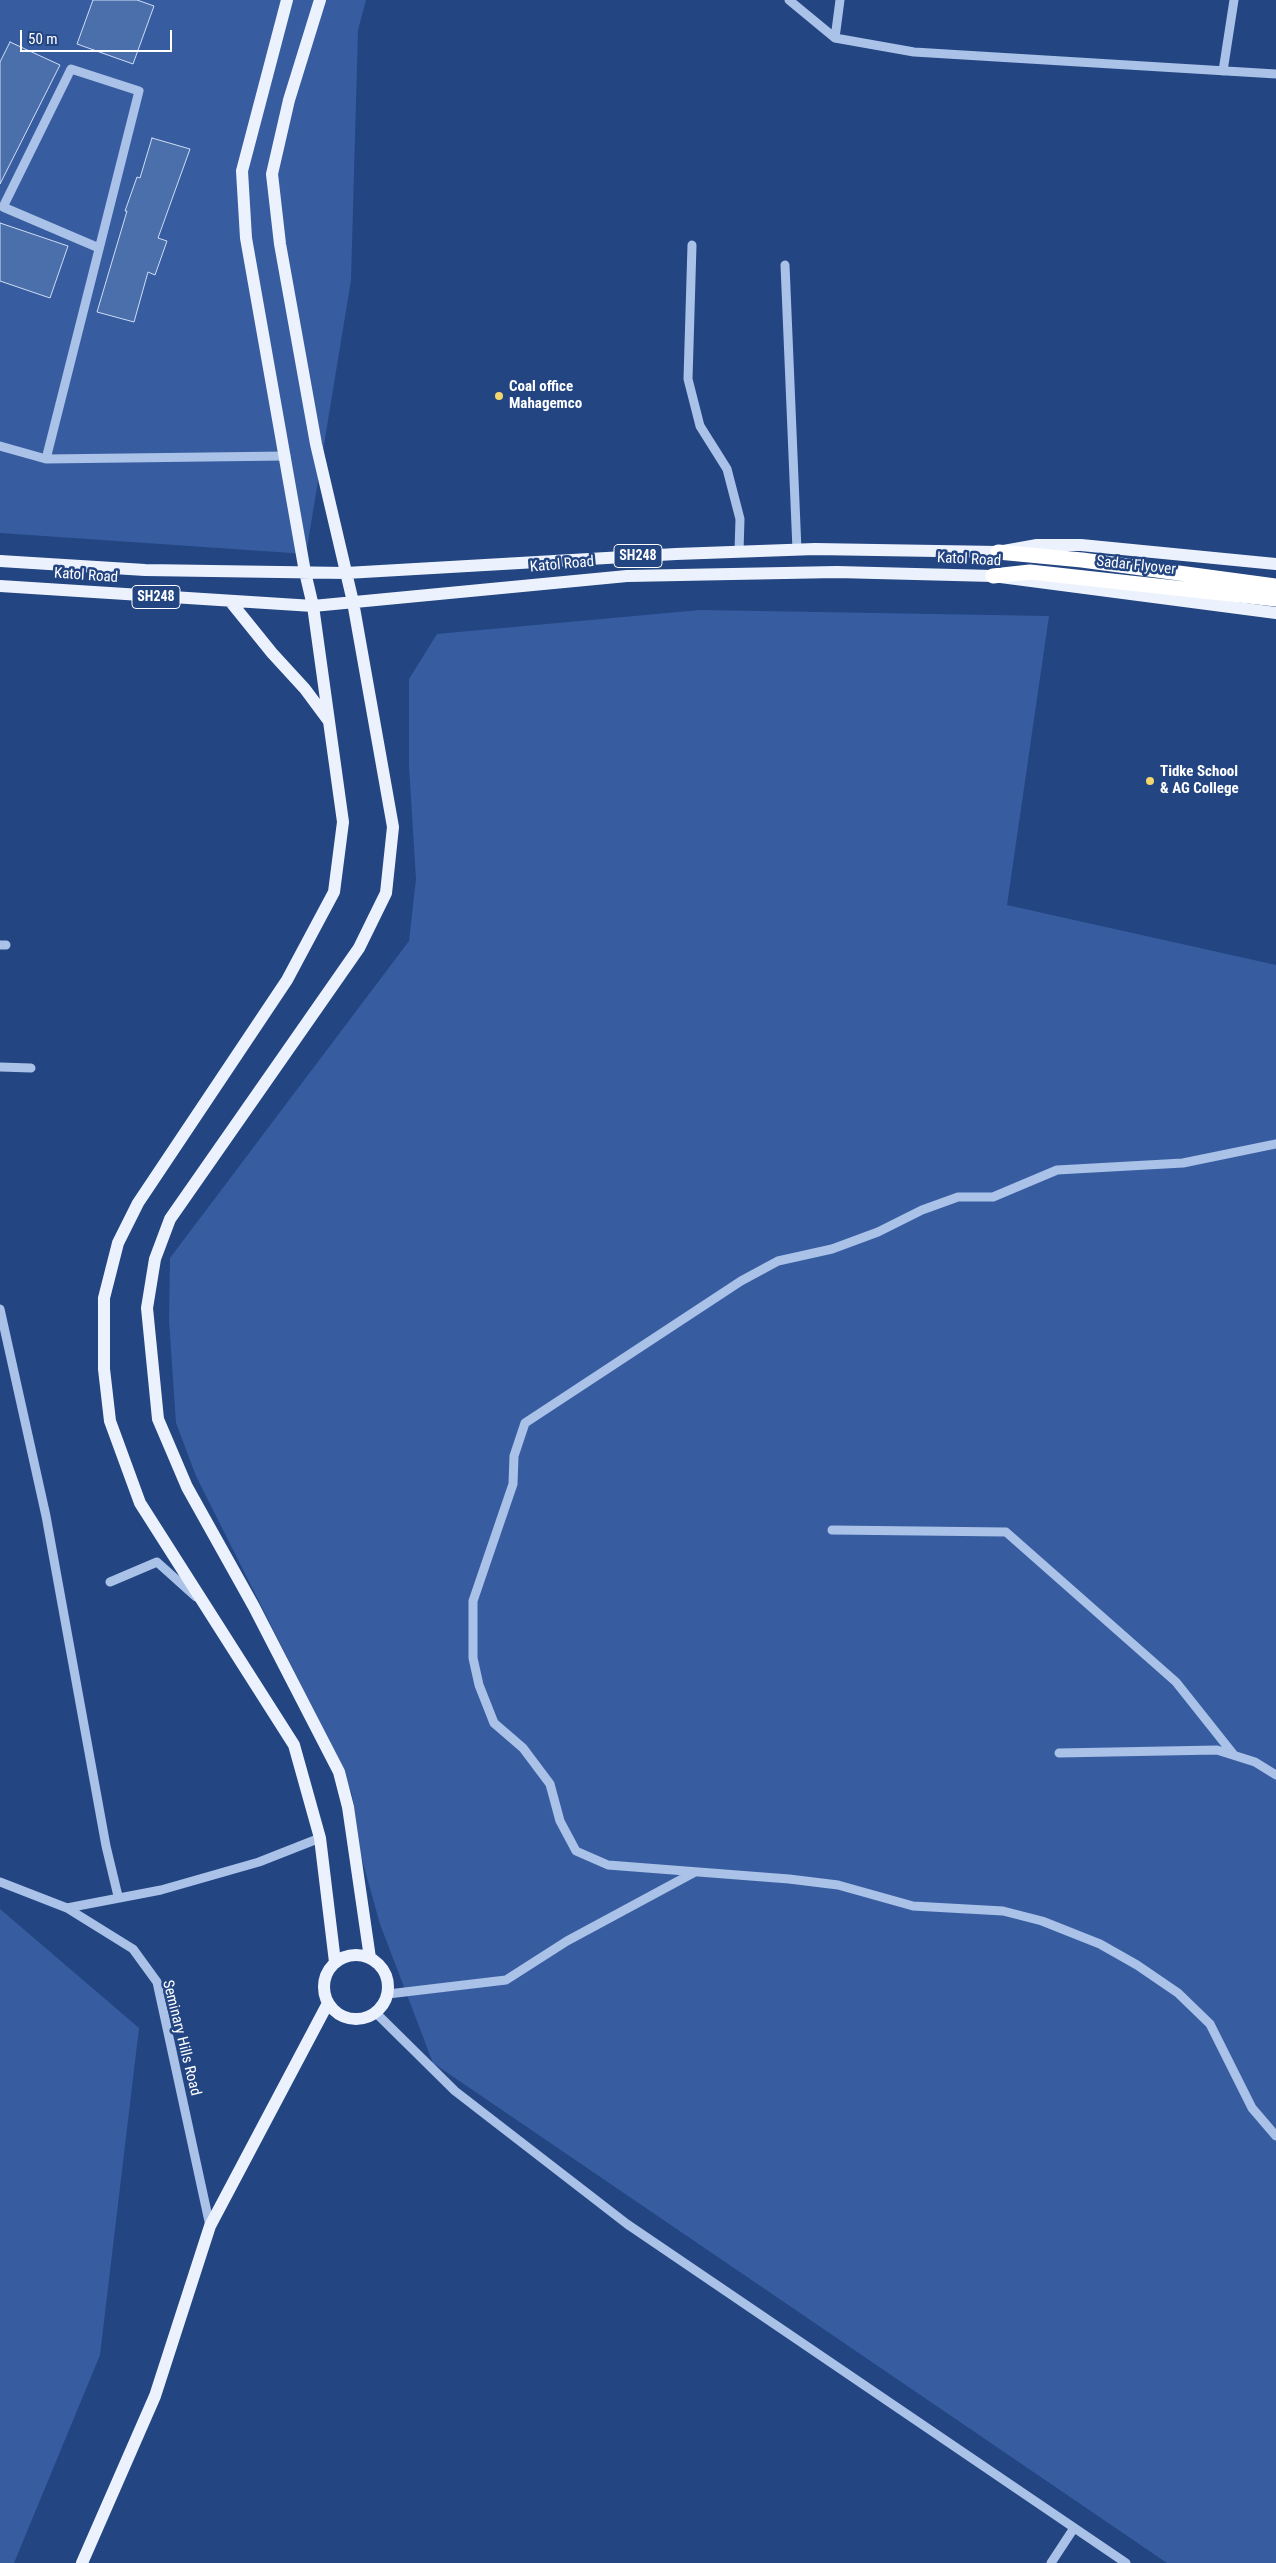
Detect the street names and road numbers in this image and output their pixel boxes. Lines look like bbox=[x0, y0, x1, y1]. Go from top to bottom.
road number: SH248 bbox=[614, 544, 662, 568]
street label: Katol Road bbox=[936, 549, 1002, 571]
street label: Katol Road bbox=[529, 553, 595, 577]
street label: Sadar Flyover bbox=[1095, 553, 1177, 579]
street label: Katol Road bbox=[53, 565, 119, 587]
road number: SH248 bbox=[132, 586, 180, 608]
street label: Seminary Hills Road bbox=[158, 1978, 204, 2098]

